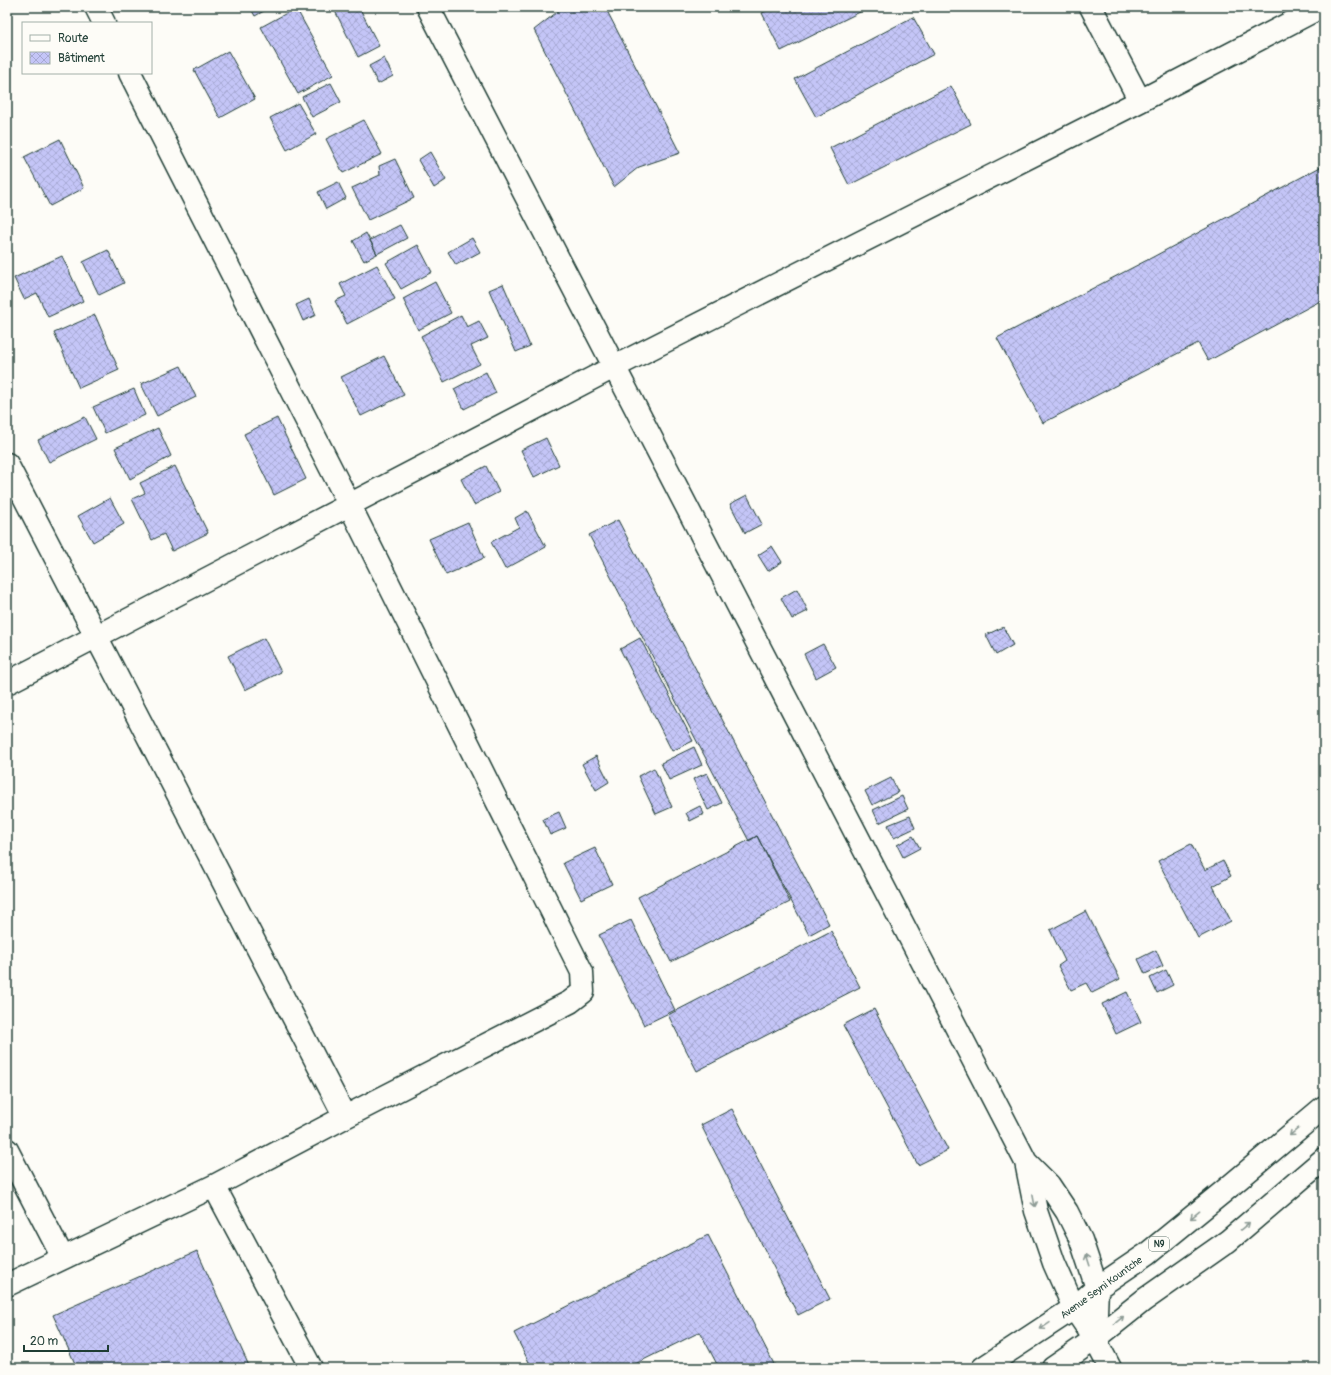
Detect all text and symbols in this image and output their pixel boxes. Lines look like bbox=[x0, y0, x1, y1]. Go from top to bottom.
legend bbox=[22, 22, 152, 74]
text: Route bbox=[58, 31, 88, 46]
text: Bâtiment bbox=[58, 51, 105, 66]
one-way arrow bbox=[1290, 1127, 1300, 1136]
one-way arrow bbox=[1030, 1194, 1038, 1207]
one-way arrow bbox=[1189, 1211, 1200, 1220]
one-way arrow bbox=[1240, 1222, 1251, 1230]
road number: N9 bbox=[1149, 1237, 1169, 1251]
one-way arrow bbox=[1084, 1253, 1091, 1266]
street label: Avenue Seyni Kountche bbox=[1058, 1254, 1145, 1322]
one-way arrow bbox=[1113, 1316, 1124, 1325]
one-way arrow bbox=[1040, 1322, 1051, 1330]
scale bar bbox=[24, 1327, 108, 1353]
text: 20 m bbox=[30, 1334, 59, 1349]

